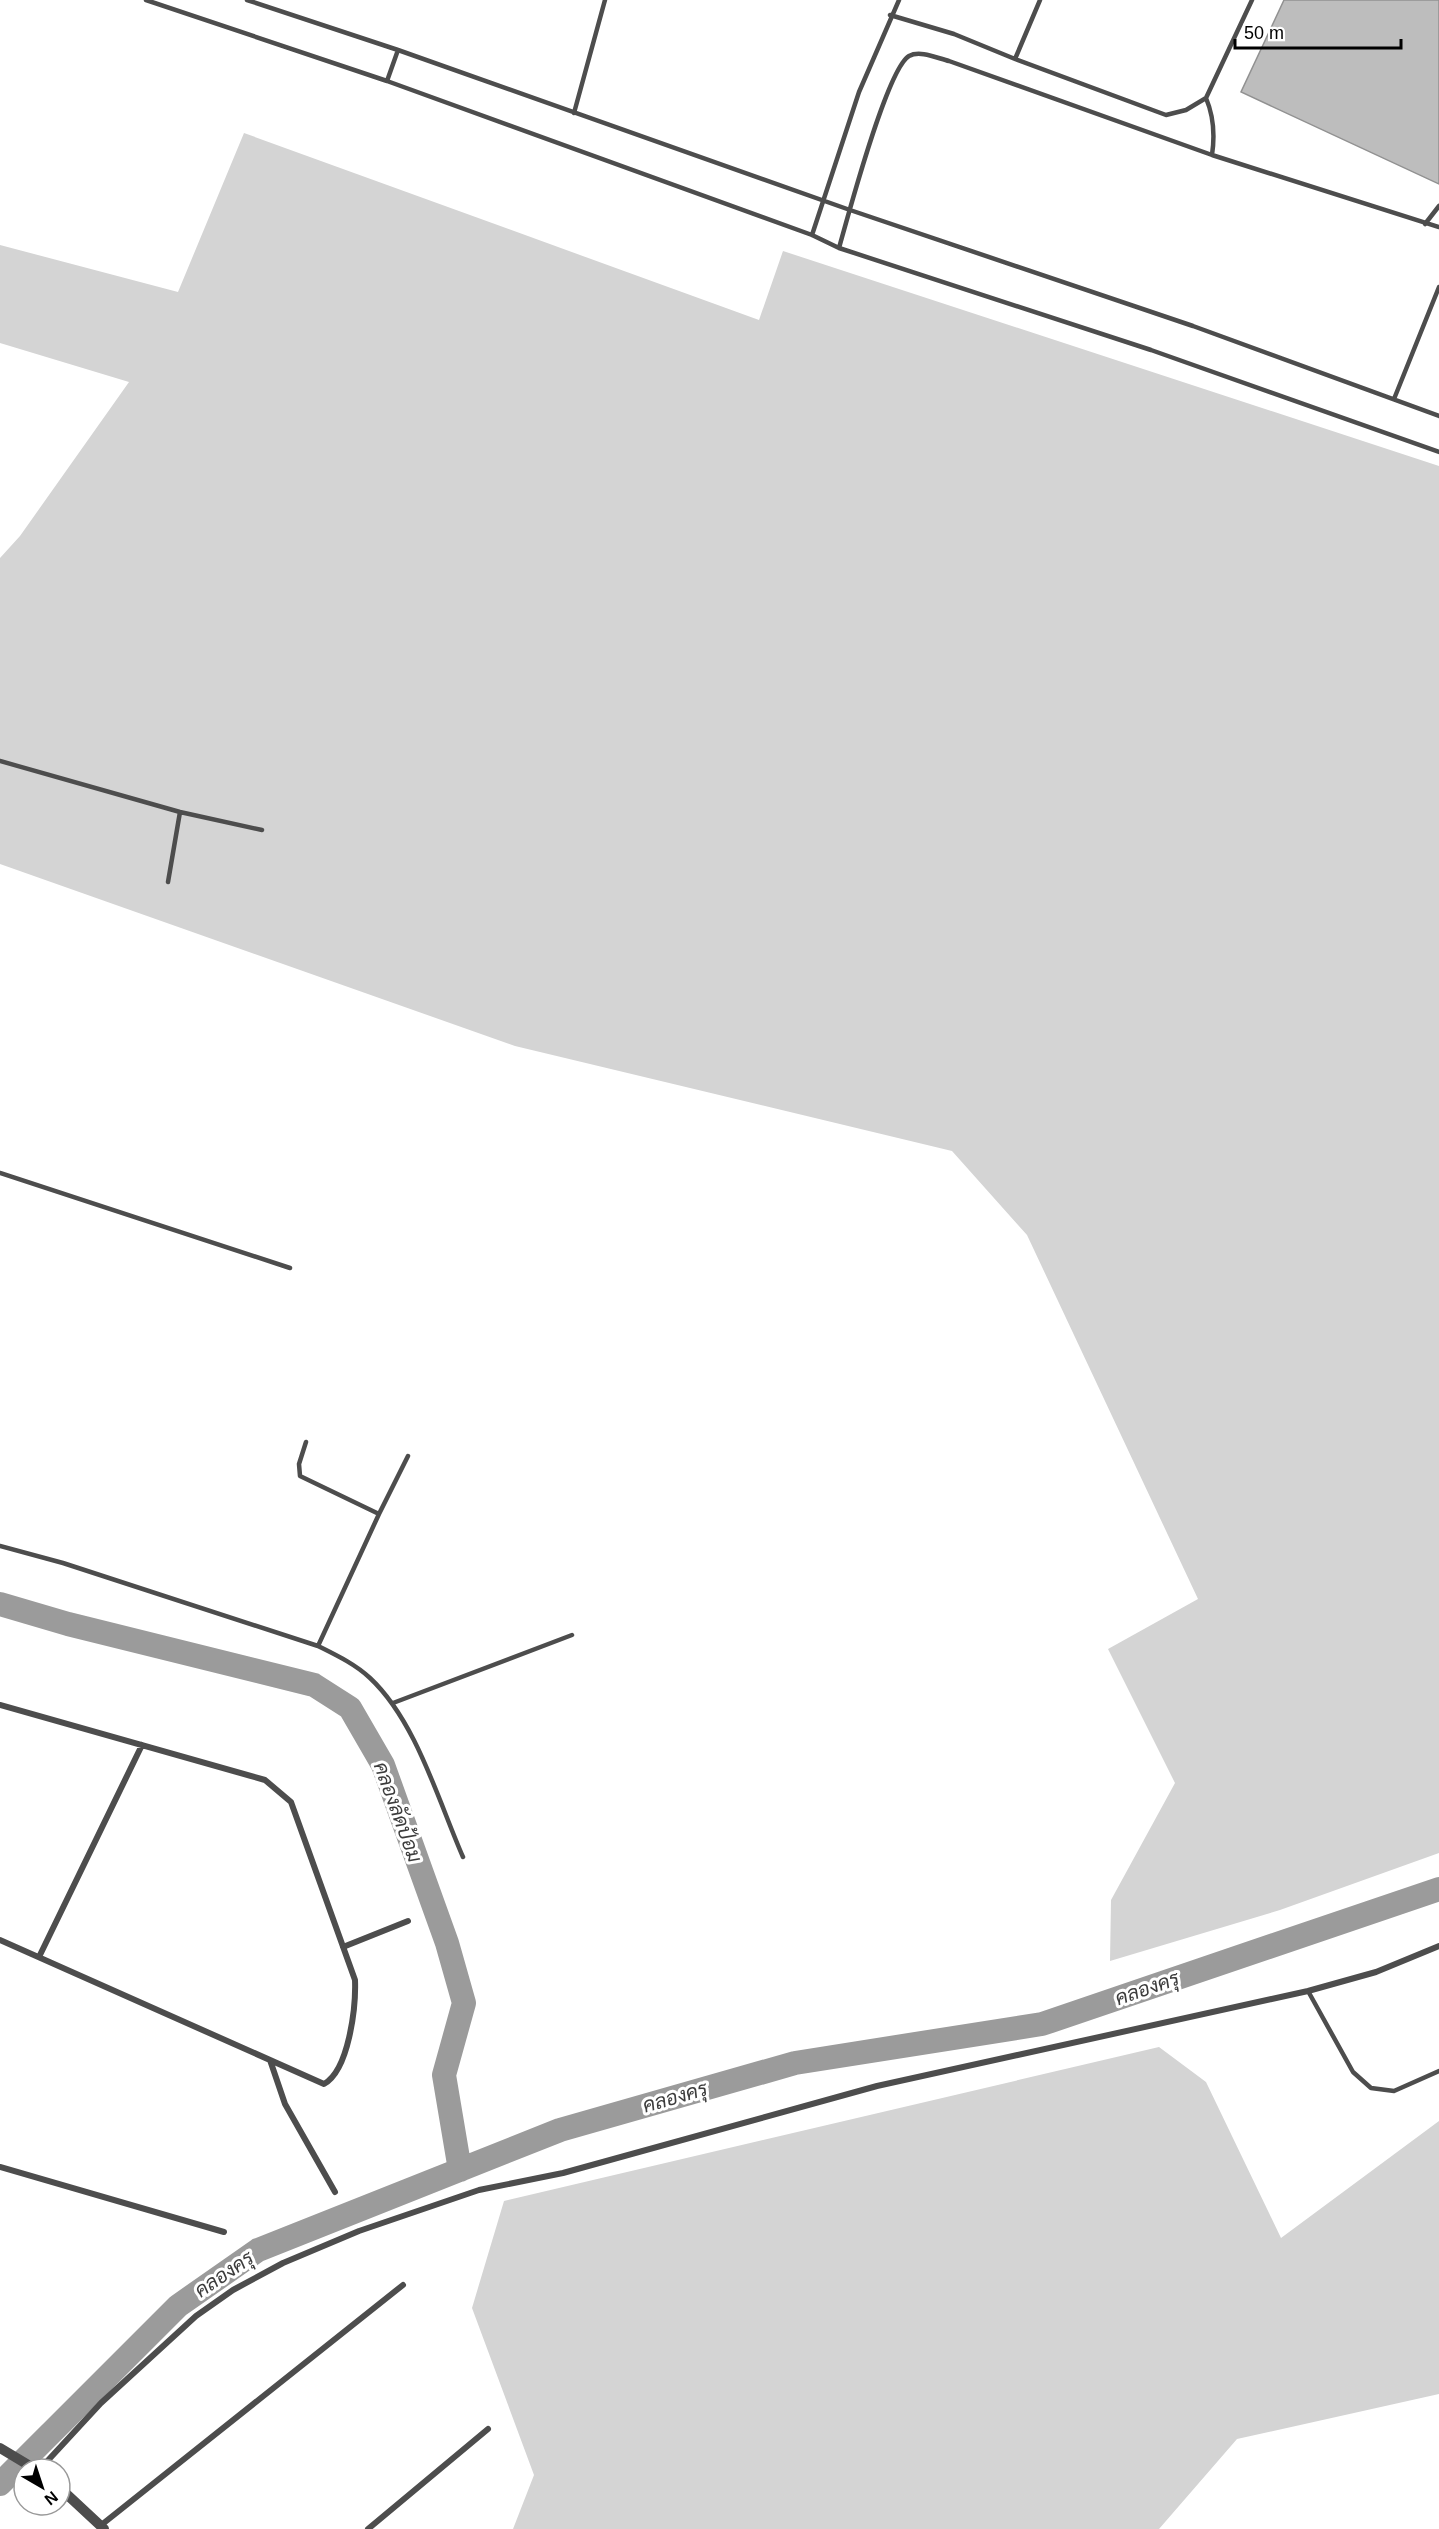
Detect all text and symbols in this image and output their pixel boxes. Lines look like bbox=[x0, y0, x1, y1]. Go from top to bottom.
scale bar bbox=[1235, 12, 1402, 50]
text: 50 m bbox=[1244, 23, 1284, 43]
water label: คลองลัดป้อม bbox=[370, 1759, 427, 1865]
water label: คลองครุ bbox=[1112, 1966, 1184, 2012]
water label: คลองครุ bbox=[640, 2077, 712, 2120]
water label: คลองครุ bbox=[190, 2246, 260, 2304]
north arrow bbox=[12, 2457, 72, 2517]
text: N bbox=[41, 2488, 61, 2509]

